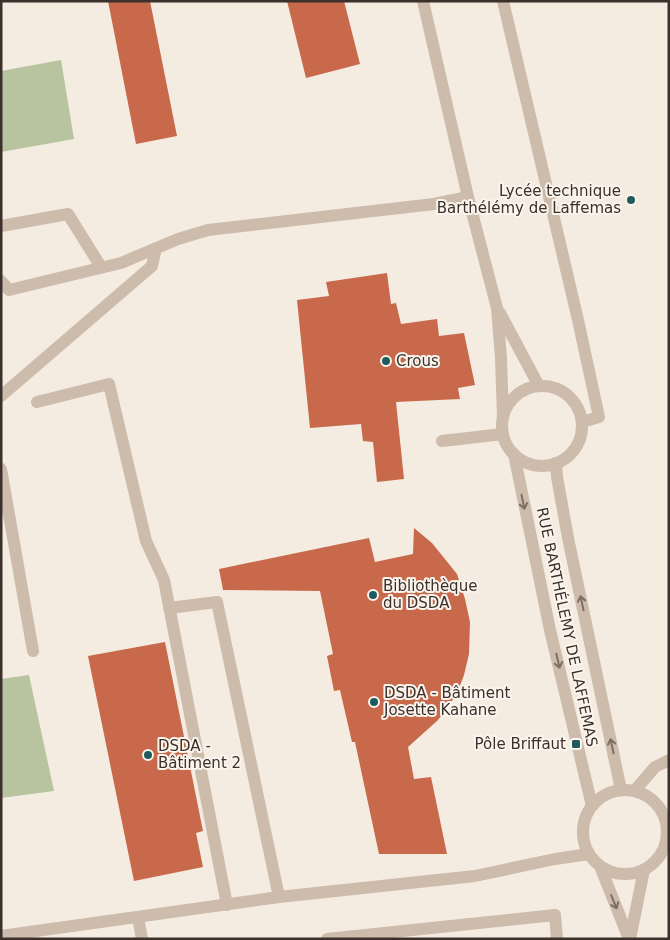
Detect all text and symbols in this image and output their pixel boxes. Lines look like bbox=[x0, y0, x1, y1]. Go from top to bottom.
place label: Lycée technique Barthélémy de Laffemas bbox=[437, 182, 621, 217]
marker: Lycée technique Barthélémy de Laffemas bbox=[625, 194, 637, 206]
place label: Crous bbox=[396, 352, 439, 370]
marker: Crous bbox=[380, 355, 392, 367]
one-way arrow bbox=[519, 493, 529, 509]
street label: RUE BARTHÉLEMY DE LAFFEMAS bbox=[533, 505, 602, 748]
place label: Bibliothèque du DSDA bbox=[383, 577, 477, 612]
marker: Bibliothèque du DSDA bbox=[367, 589, 379, 601]
one-way arrow bbox=[577, 596, 586, 612]
one-way arrow bbox=[554, 652, 563, 668]
place label: DSDA - Bâtiment Josette Kahane bbox=[383, 684, 510, 719]
marker: DSDA - Bâtiment Josette Kahane bbox=[368, 696, 380, 708]
place label: Pôle Briffaut bbox=[475, 735, 566, 753]
place label: DSDA - Bâtiment 2 bbox=[158, 737, 241, 772]
marker: Pôle Briffaut bbox=[570, 738, 582, 750]
one-way arrow bbox=[607, 738, 616, 754]
marker: DSDA - Bâtiment 2 bbox=[142, 749, 154, 761]
one-way arrow bbox=[610, 894, 620, 909]

